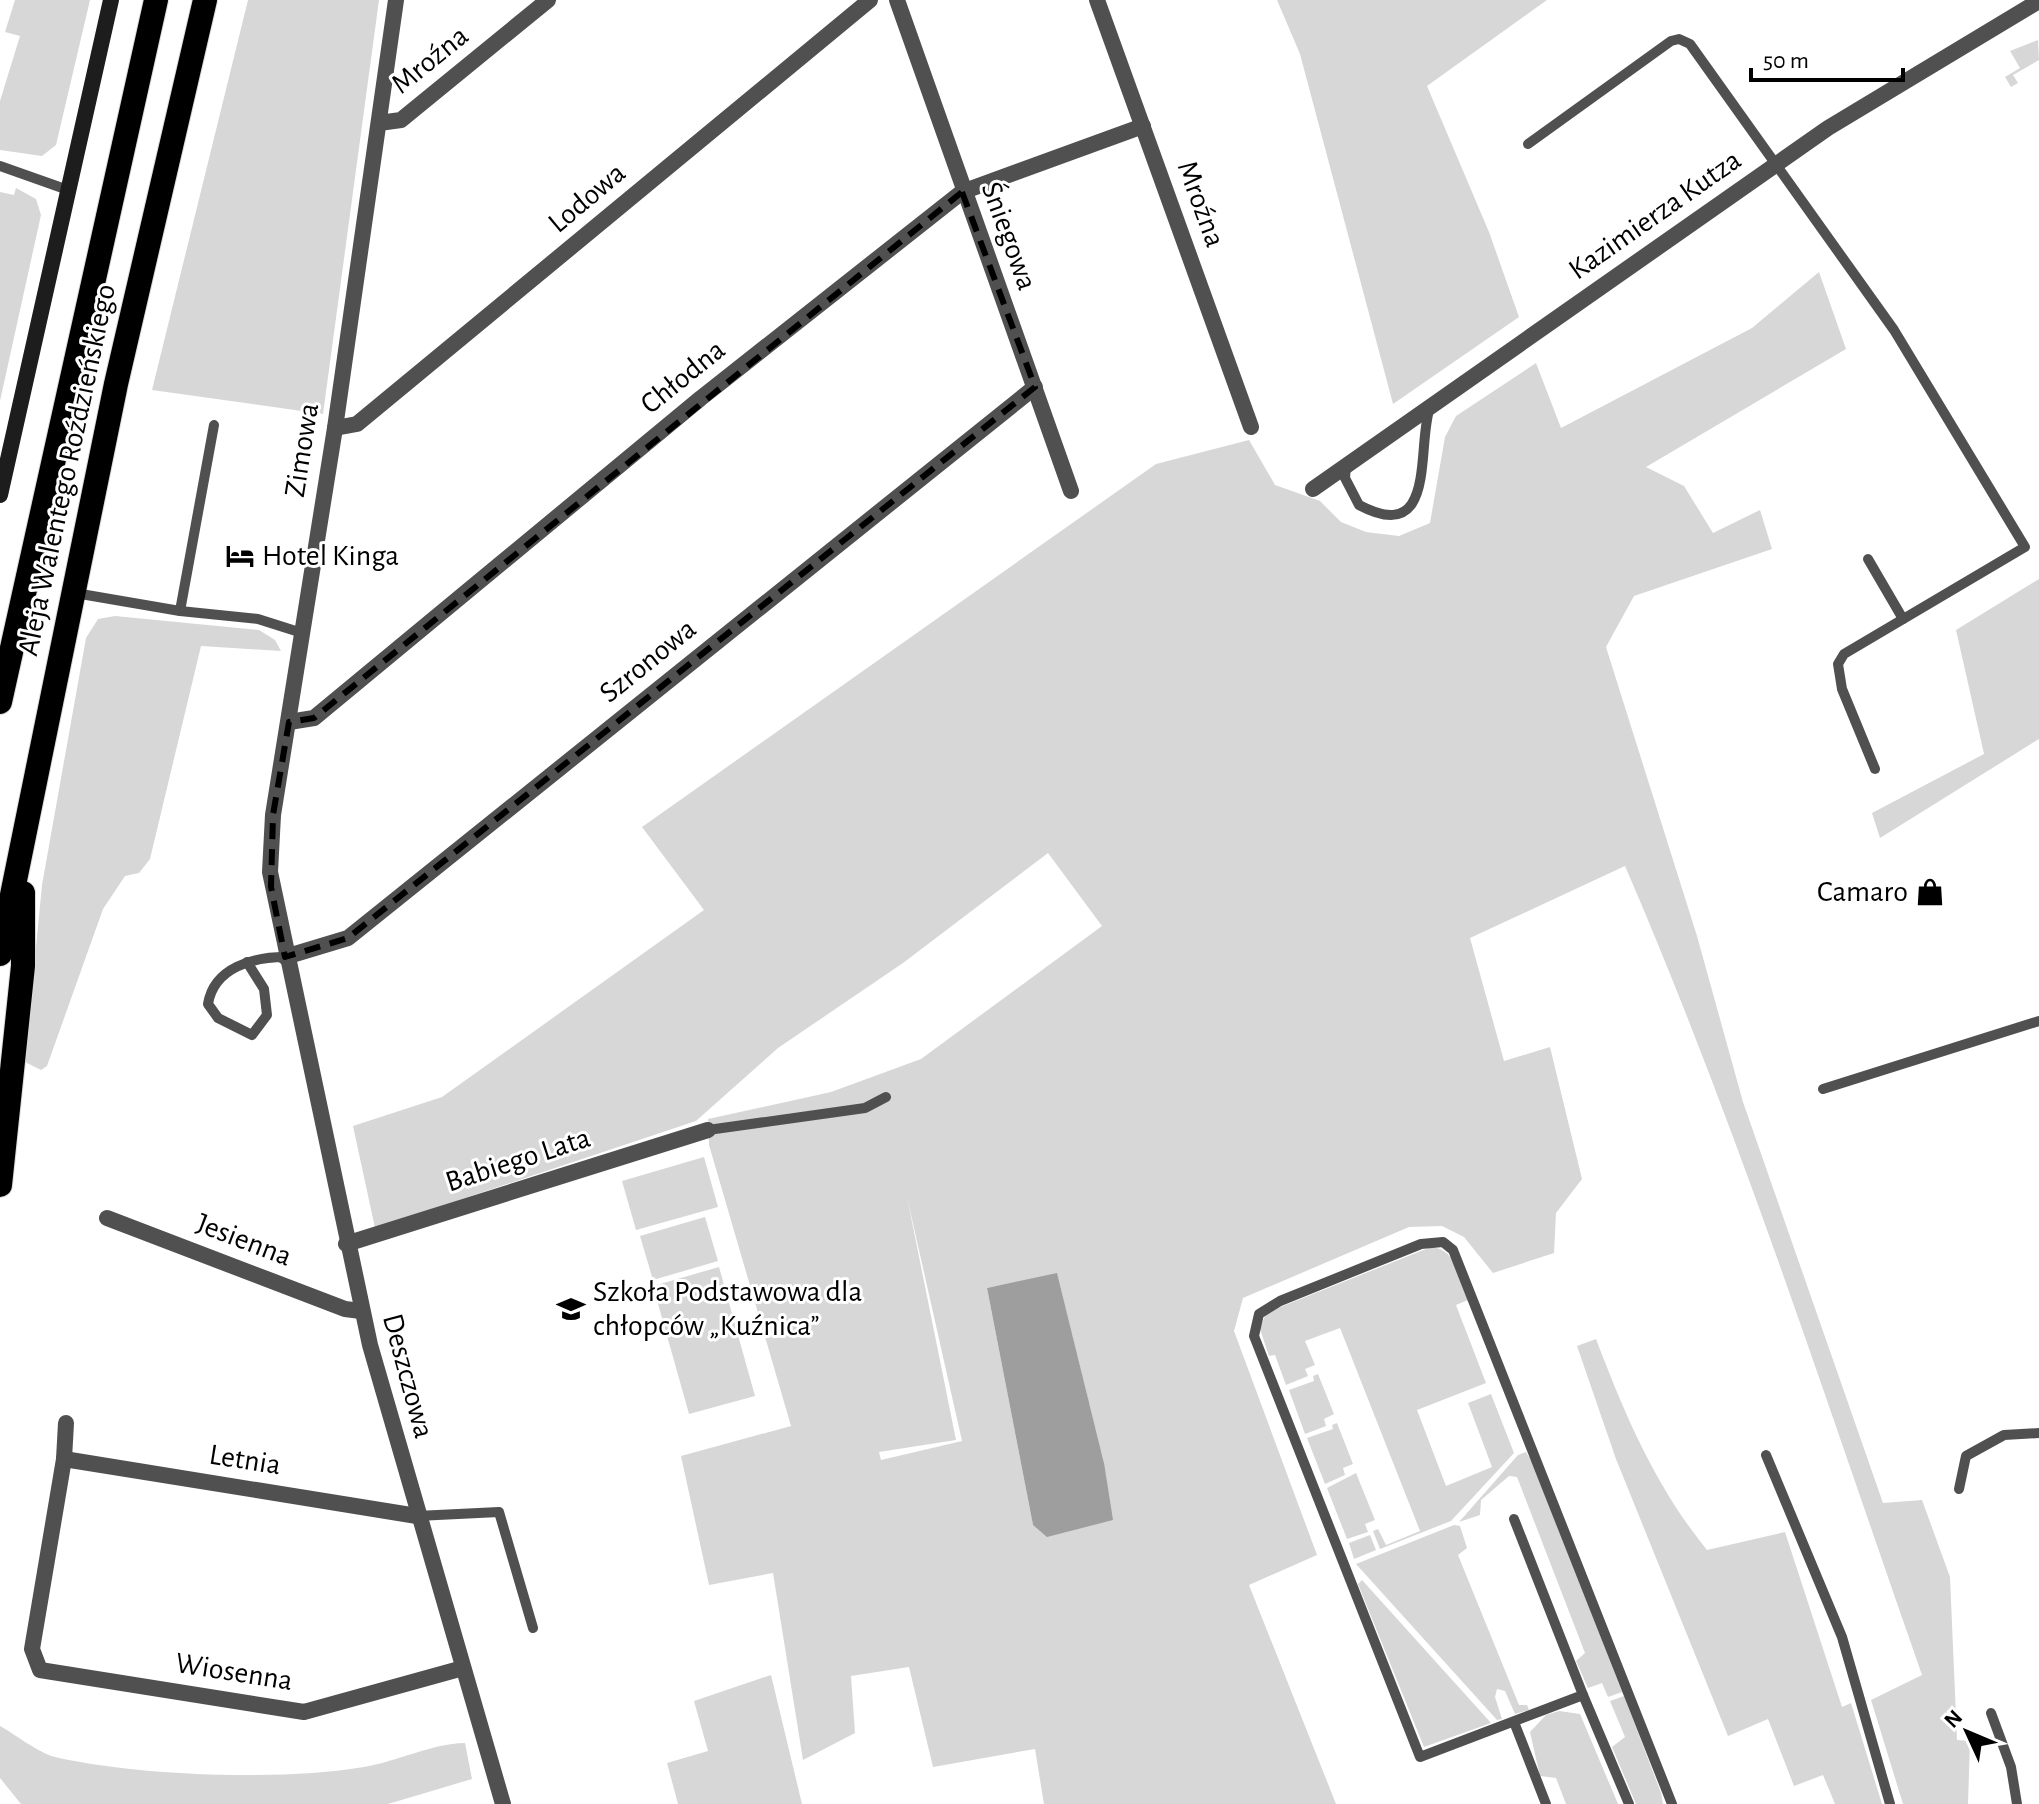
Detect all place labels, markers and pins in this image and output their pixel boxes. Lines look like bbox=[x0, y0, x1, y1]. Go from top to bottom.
hotel icon: Hotel Kinga bbox=[225, 541, 255, 571]
place label: Hotel Kinga bbox=[262, 541, 399, 571]
place label: Camaro bbox=[1817, 877, 1908, 907]
shop icon: Camaro bbox=[1915, 877, 1945, 907]
place label: Szkoła Podstawowa dla chłopców „Kuźnica” bbox=[593, 1277, 862, 1341]
school or university icon: Szkoła Podstawowa dla chłopców „Kuźnica” bbox=[556, 1294, 586, 1324]

